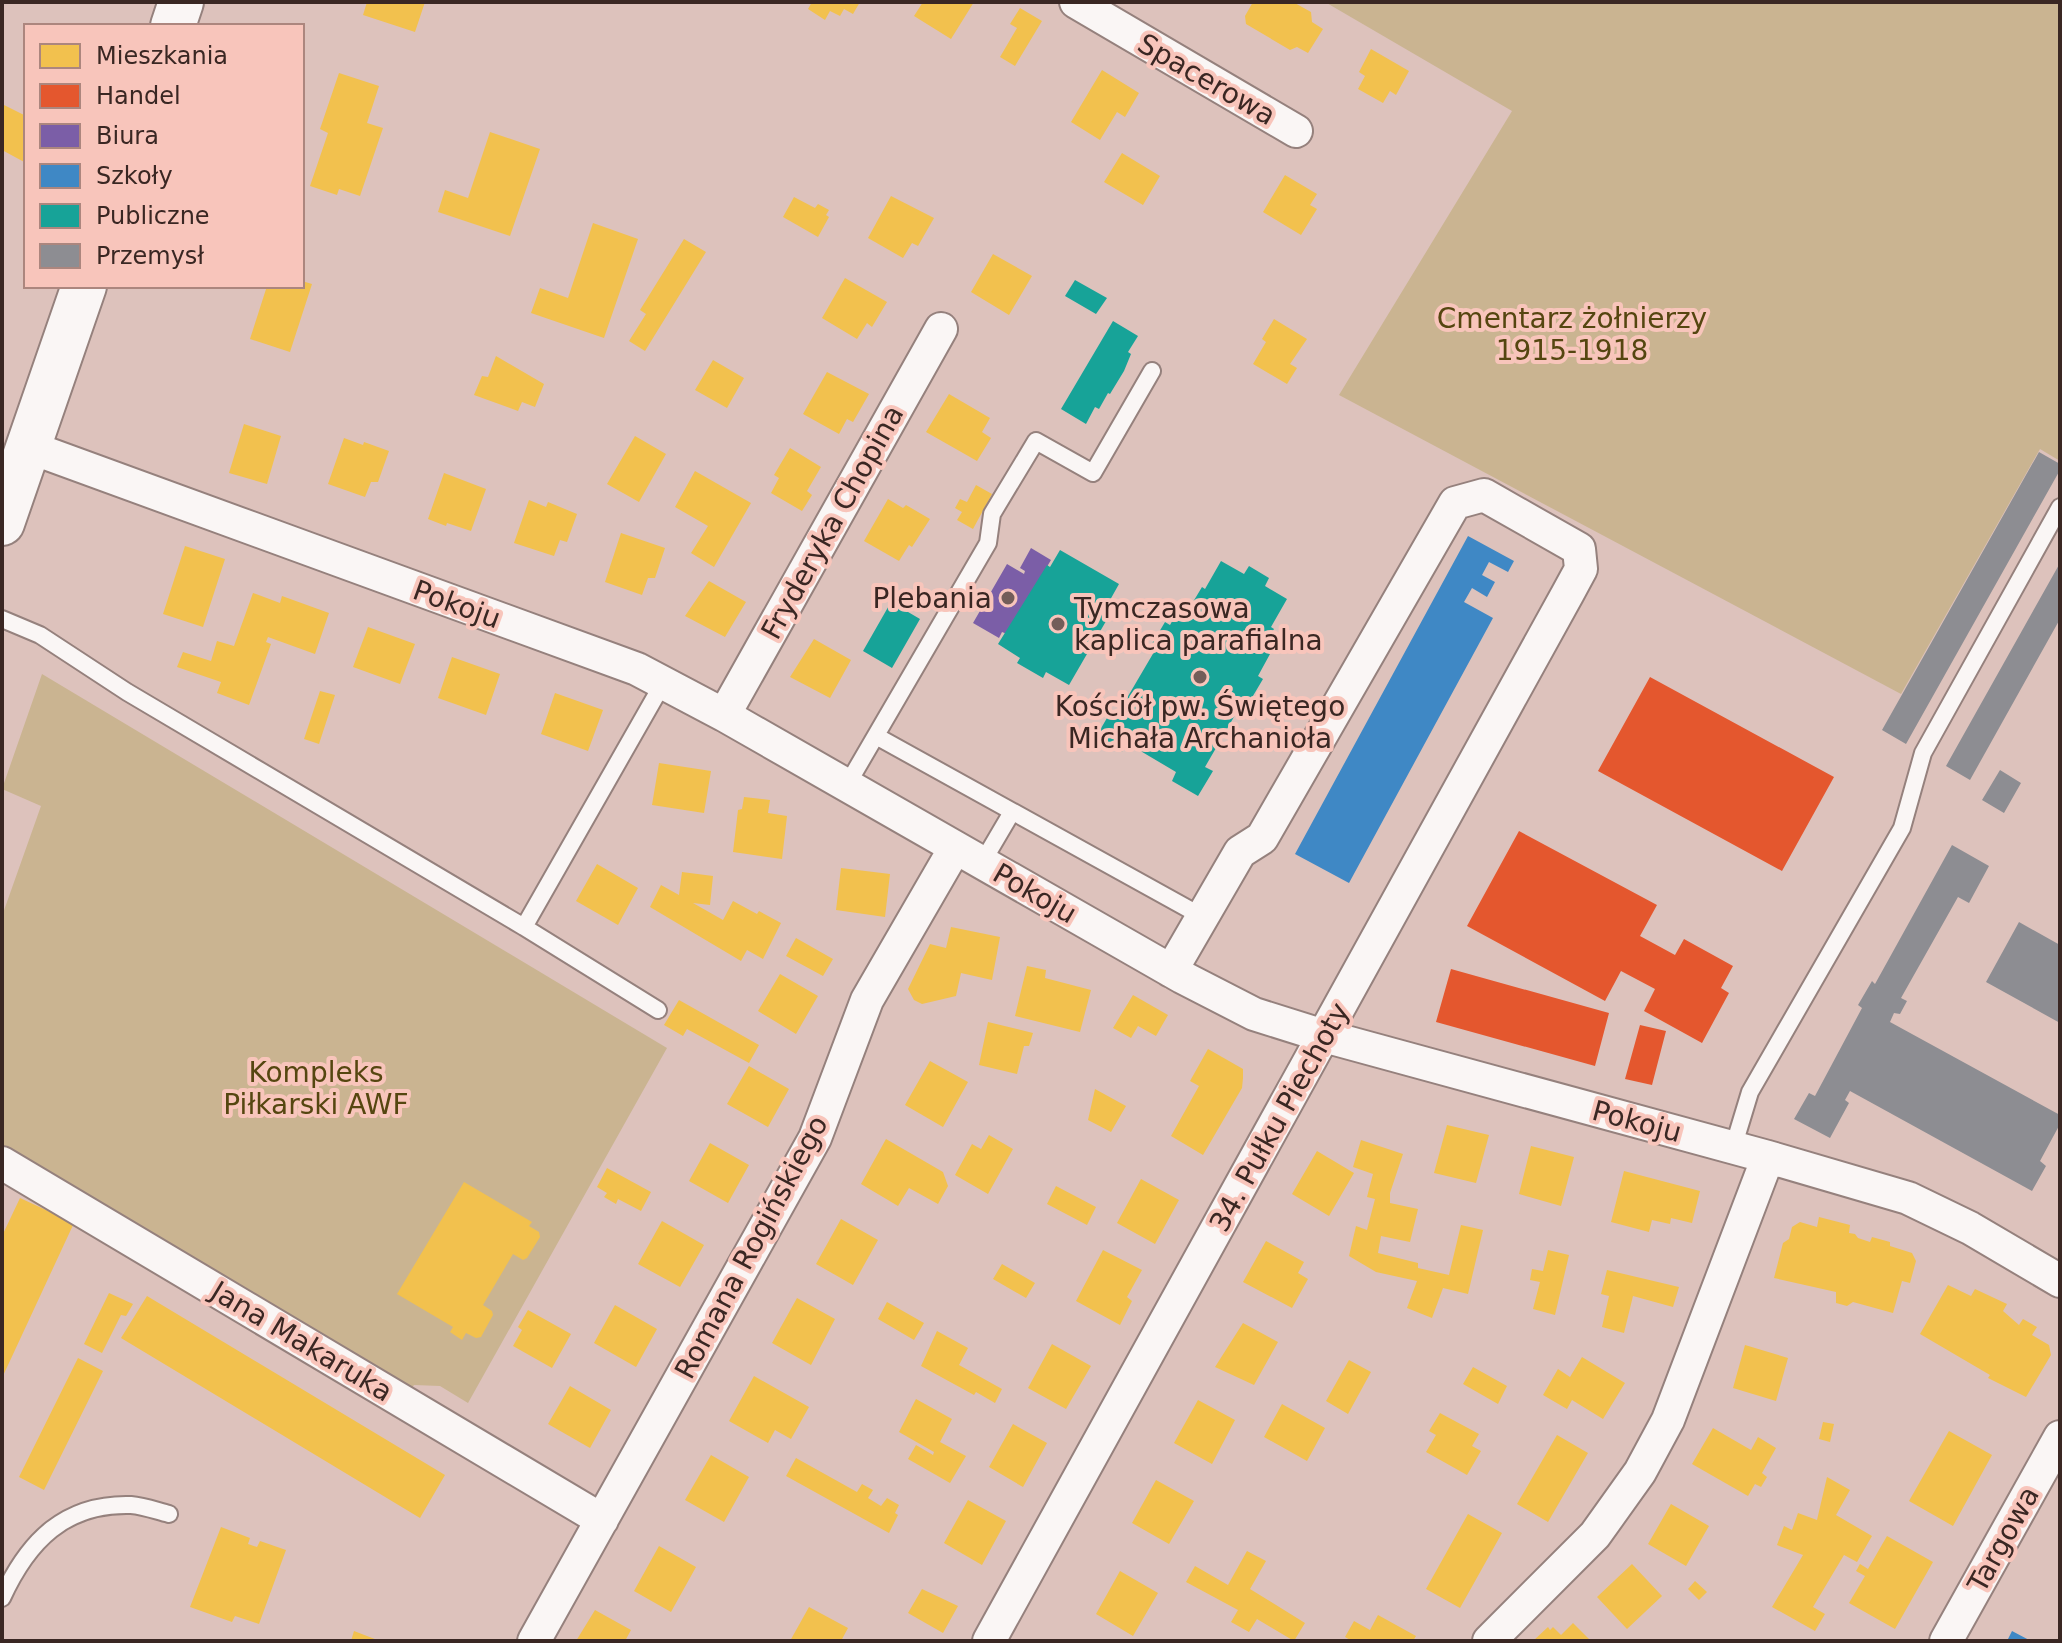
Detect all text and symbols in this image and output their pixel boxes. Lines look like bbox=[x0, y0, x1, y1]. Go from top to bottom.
legend bbox=[24, 24, 304, 288]
street label: Spacerowa bbox=[1132, 27, 1281, 132]
text: Mieszkania bbox=[96, 42, 228, 70]
text: Handel bbox=[96, 82, 181, 110]
text: Biura bbox=[96, 122, 159, 150]
text: Szkoły bbox=[96, 162, 173, 190]
text: Publiczne bbox=[96, 202, 210, 230]
text: Przemysł bbox=[96, 242, 204, 270]
park label: Cmentarz żołnierzy 1915-1918 bbox=[1437, 302, 1707, 367]
street label: Fryderyka Chopina bbox=[755, 400, 910, 645]
street label: Pokoju bbox=[408, 573, 505, 636]
place label: Plebania bbox=[872, 582, 992, 615]
marker: Plebania bbox=[999, 589, 1017, 607]
place label: Tymczasowa kaplica parafialna bbox=[1073, 592, 1323, 657]
marker: Tymczasowa kaplica parafialna bbox=[1049, 615, 1067, 633]
marker: Kościół pw. Świętego Michała Archanioła bbox=[1191, 668, 1209, 686]
place label: Kościół pw. Świętego Michała Archanioła bbox=[1055, 689, 1345, 755]
street label: Pokoju bbox=[987, 856, 1082, 930]
street label: 34. Pułku Piechoty bbox=[1203, 997, 1356, 1237]
park label: Kompleks Piłkarski AWF bbox=[223, 1056, 409, 1121]
street label: Pokoju bbox=[1589, 1094, 1685, 1149]
street label: Romana Rogińskiego bbox=[668, 1110, 835, 1384]
street label: Jana Makaruka bbox=[203, 1273, 398, 1409]
street label: Targowa bbox=[1960, 1481, 2046, 1599]

